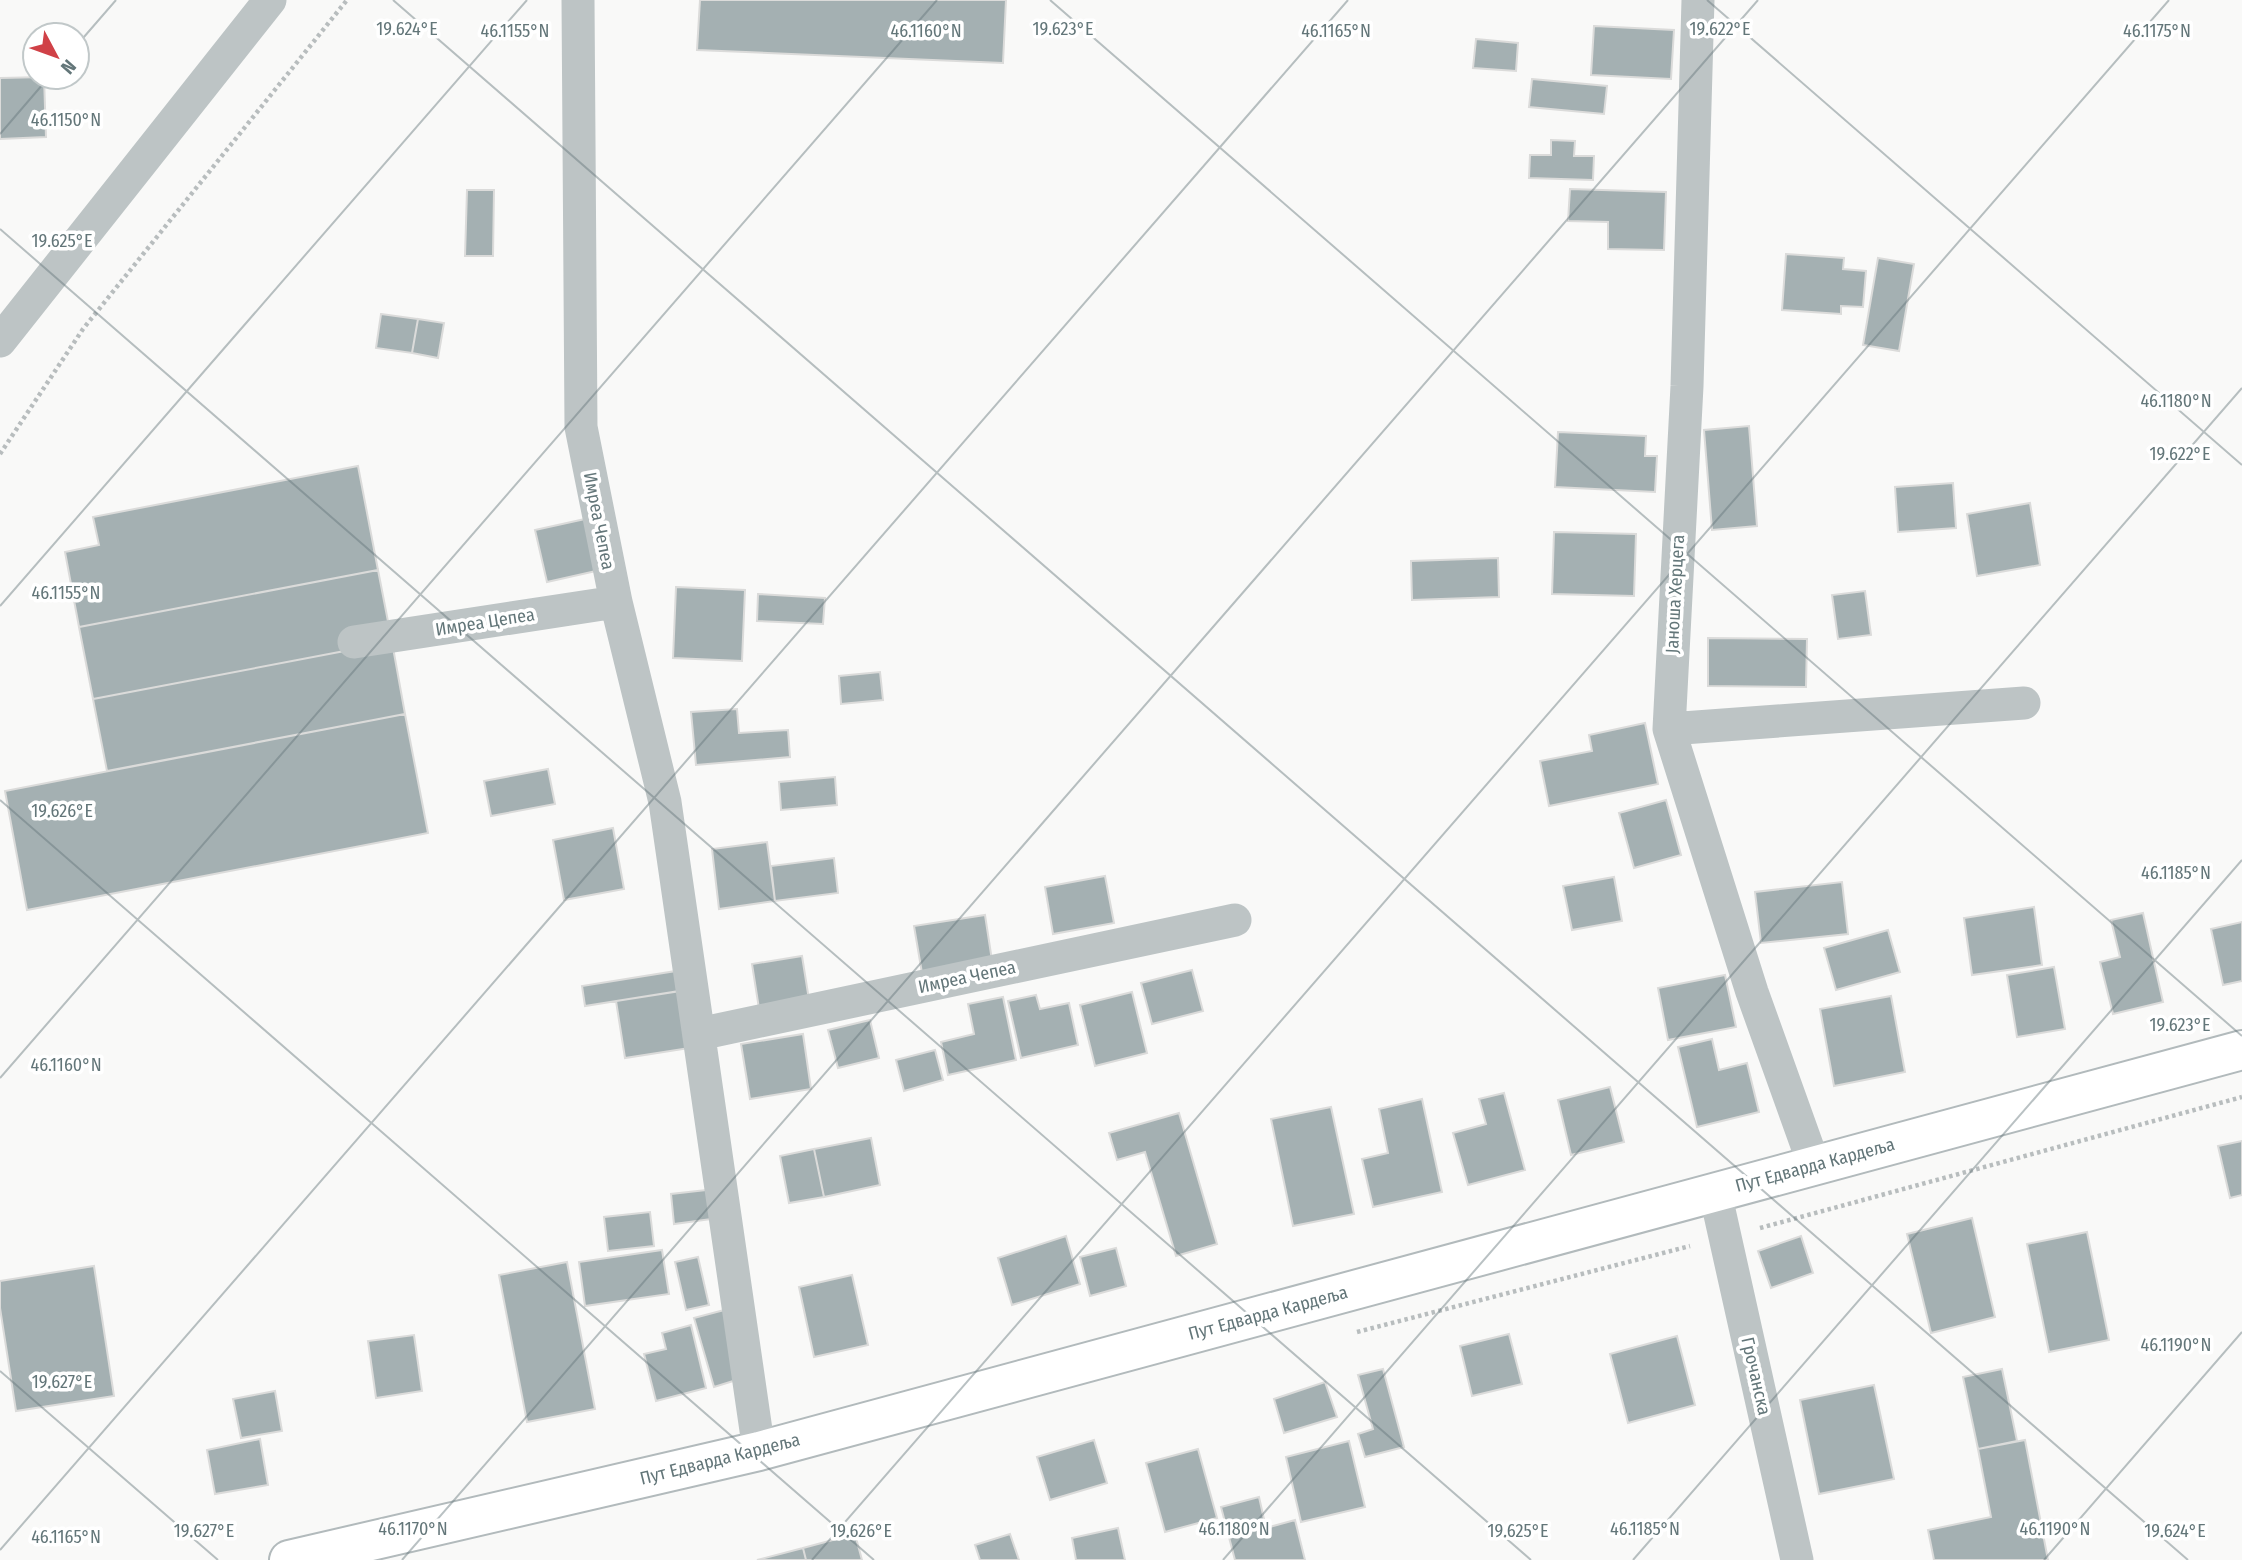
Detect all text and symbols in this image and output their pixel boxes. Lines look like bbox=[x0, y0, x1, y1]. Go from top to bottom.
text: 19.624°E bbox=[376, 18, 438, 40]
text: 19.623°E bbox=[1032, 18, 1094, 40]
text: 19.622°E bbox=[1690, 18, 1750, 40]
text: 46.1155°N bbox=[480, 20, 550, 42]
text: 46.1160°N bbox=[890, 20, 962, 42]
text: 46.1165°N bbox=[1301, 20, 1371, 42]
text: 46.1175°N bbox=[2123, 20, 2191, 42]
north arrow bbox=[21, 21, 91, 91]
text: N bbox=[56, 55, 81, 79]
text: 46.1150°N bbox=[31, 109, 101, 131]
text: 19.625°E bbox=[31, 230, 93, 252]
text: 46.1180°N bbox=[2140, 390, 2212, 412]
text: 19.622°E bbox=[2150, 443, 2210, 465]
street label: Имреа Чепеа bbox=[579, 470, 619, 572]
street label: Јаноша Херцега bbox=[1661, 534, 1689, 654]
text: 46.1155°N bbox=[31, 582, 101, 604]
street label: Имреа Цепеа bbox=[434, 603, 536, 641]
text: 19.626°E bbox=[31, 800, 93, 822]
text: 46.1185°N bbox=[2141, 862, 2211, 884]
street label: Имреа Чепеа bbox=[916, 956, 1018, 998]
text: 19.623°E bbox=[2149, 1014, 2211, 1036]
text: 46.1160°N bbox=[30, 1054, 102, 1076]
street label: Пут Едварда Кардеља bbox=[1733, 1133, 1897, 1197]
street label: Пут Едварда Кардеља bbox=[1186, 1281, 1350, 1345]
text: 46.1190°N bbox=[2141, 1334, 2211, 1356]
street label: Грочанска bbox=[1736, 1335, 1776, 1417]
text: 19.627°E bbox=[32, 1371, 92, 1393]
street label: Пут Едварда Кардеља bbox=[638, 1428, 802, 1490]
text: 46.1170°N bbox=[378, 1518, 448, 1540]
text: 46.1180°N bbox=[1198, 1518, 1270, 1540]
text: 46.1185°N bbox=[1610, 1518, 1680, 1540]
text: 46.1190°N bbox=[2020, 1518, 2090, 1540]
text: 19.627°E bbox=[174, 1520, 234, 1542]
text: 19.626°E bbox=[830, 1520, 892, 1542]
text: 19.625°E bbox=[1487, 1520, 1549, 1542]
text: 19.624°E bbox=[2144, 1520, 2206, 1542]
text: 46.1165°N bbox=[31, 1526, 101, 1548]

